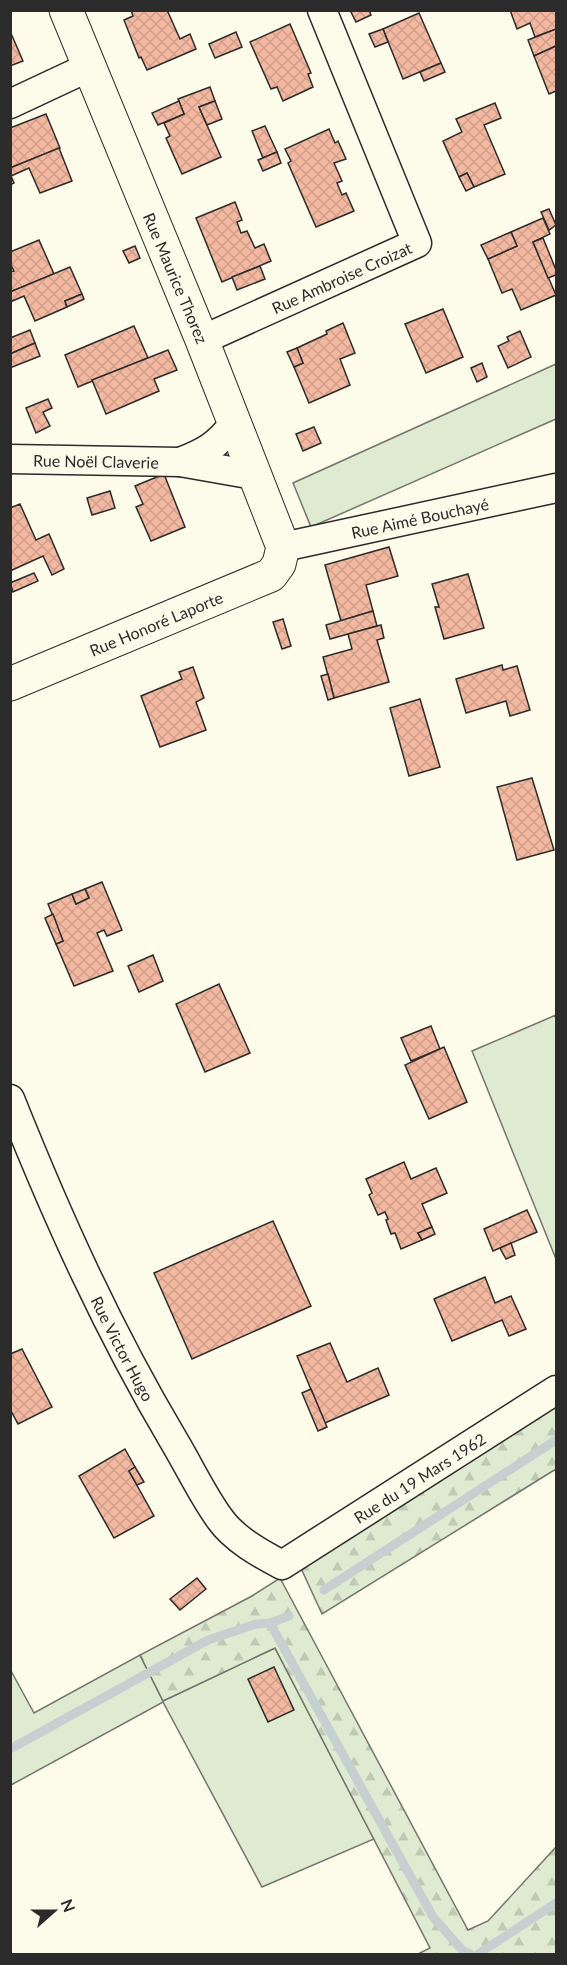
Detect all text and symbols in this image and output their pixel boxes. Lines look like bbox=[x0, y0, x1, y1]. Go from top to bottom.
street label: Rue Maurice Thorez bbox=[140, 210, 212, 346]
street label: Rue Ambroise Croizat bbox=[269, 237, 415, 317]
street label: Rue Noël Claverie bbox=[33, 450, 159, 471]
street label: Rue Aimé Bouchayé bbox=[349, 493, 490, 542]
street label: Rue Honoré Laporte bbox=[86, 587, 225, 659]
street label: Rue Victor Hugo bbox=[88, 1293, 158, 1404]
street label: Rue du 19 Mars 1962 bbox=[350, 1428, 489, 1526]
north arrow bbox=[24, 1881, 84, 1941]
text: N bbox=[57, 1896, 80, 1915]

